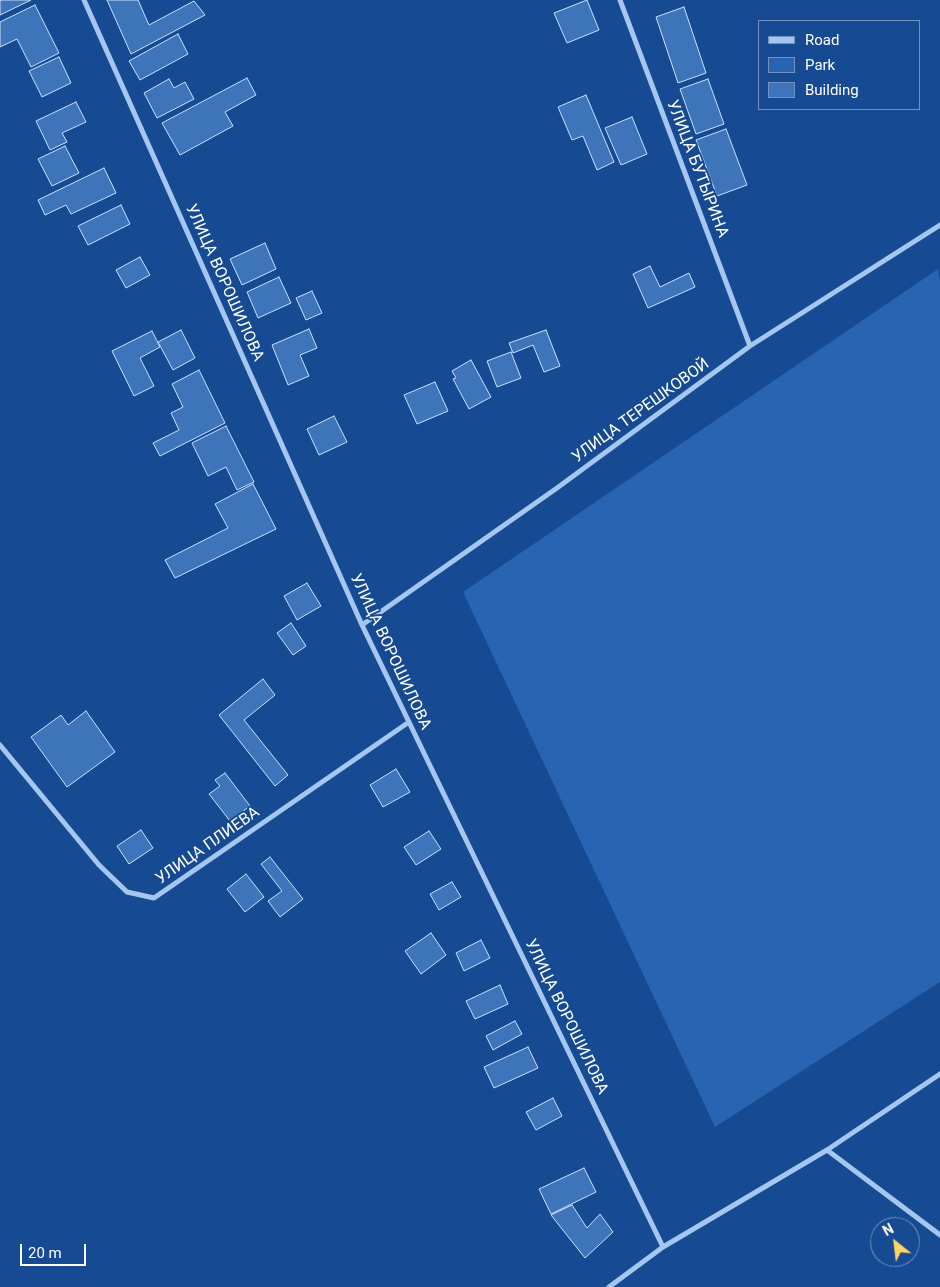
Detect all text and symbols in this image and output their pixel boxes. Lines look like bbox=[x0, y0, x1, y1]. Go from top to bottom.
legend bbox=[758, 20, 920, 110]
text: Road bbox=[805, 31, 839, 49]
text: Park bbox=[805, 56, 835, 74]
text: Building bbox=[805, 81, 859, 99]
street label: УЛИЦА БУТЫРИНА bbox=[662, 98, 732, 240]
street label: УЛИЦА ВОРОШИЛОВА bbox=[181, 201, 267, 365]
street label: УЛИЦА ТЕРЕШКОВОЙ bbox=[569, 355, 713, 467]
street label: УЛИЦА ВОРОШИЛОВА bbox=[345, 571, 435, 733]
street label: УЛИЦА ПЛИЕВА bbox=[152, 803, 264, 889]
street label: УЛИЦА ВОРОШИЛОВА bbox=[520, 936, 612, 1098]
north arrow bbox=[870, 1217, 920, 1267]
text: N bbox=[880, 1220, 896, 1239]
scale bar bbox=[22, 1234, 89, 1266]
text: 20 m bbox=[28, 1244, 62, 1262]

